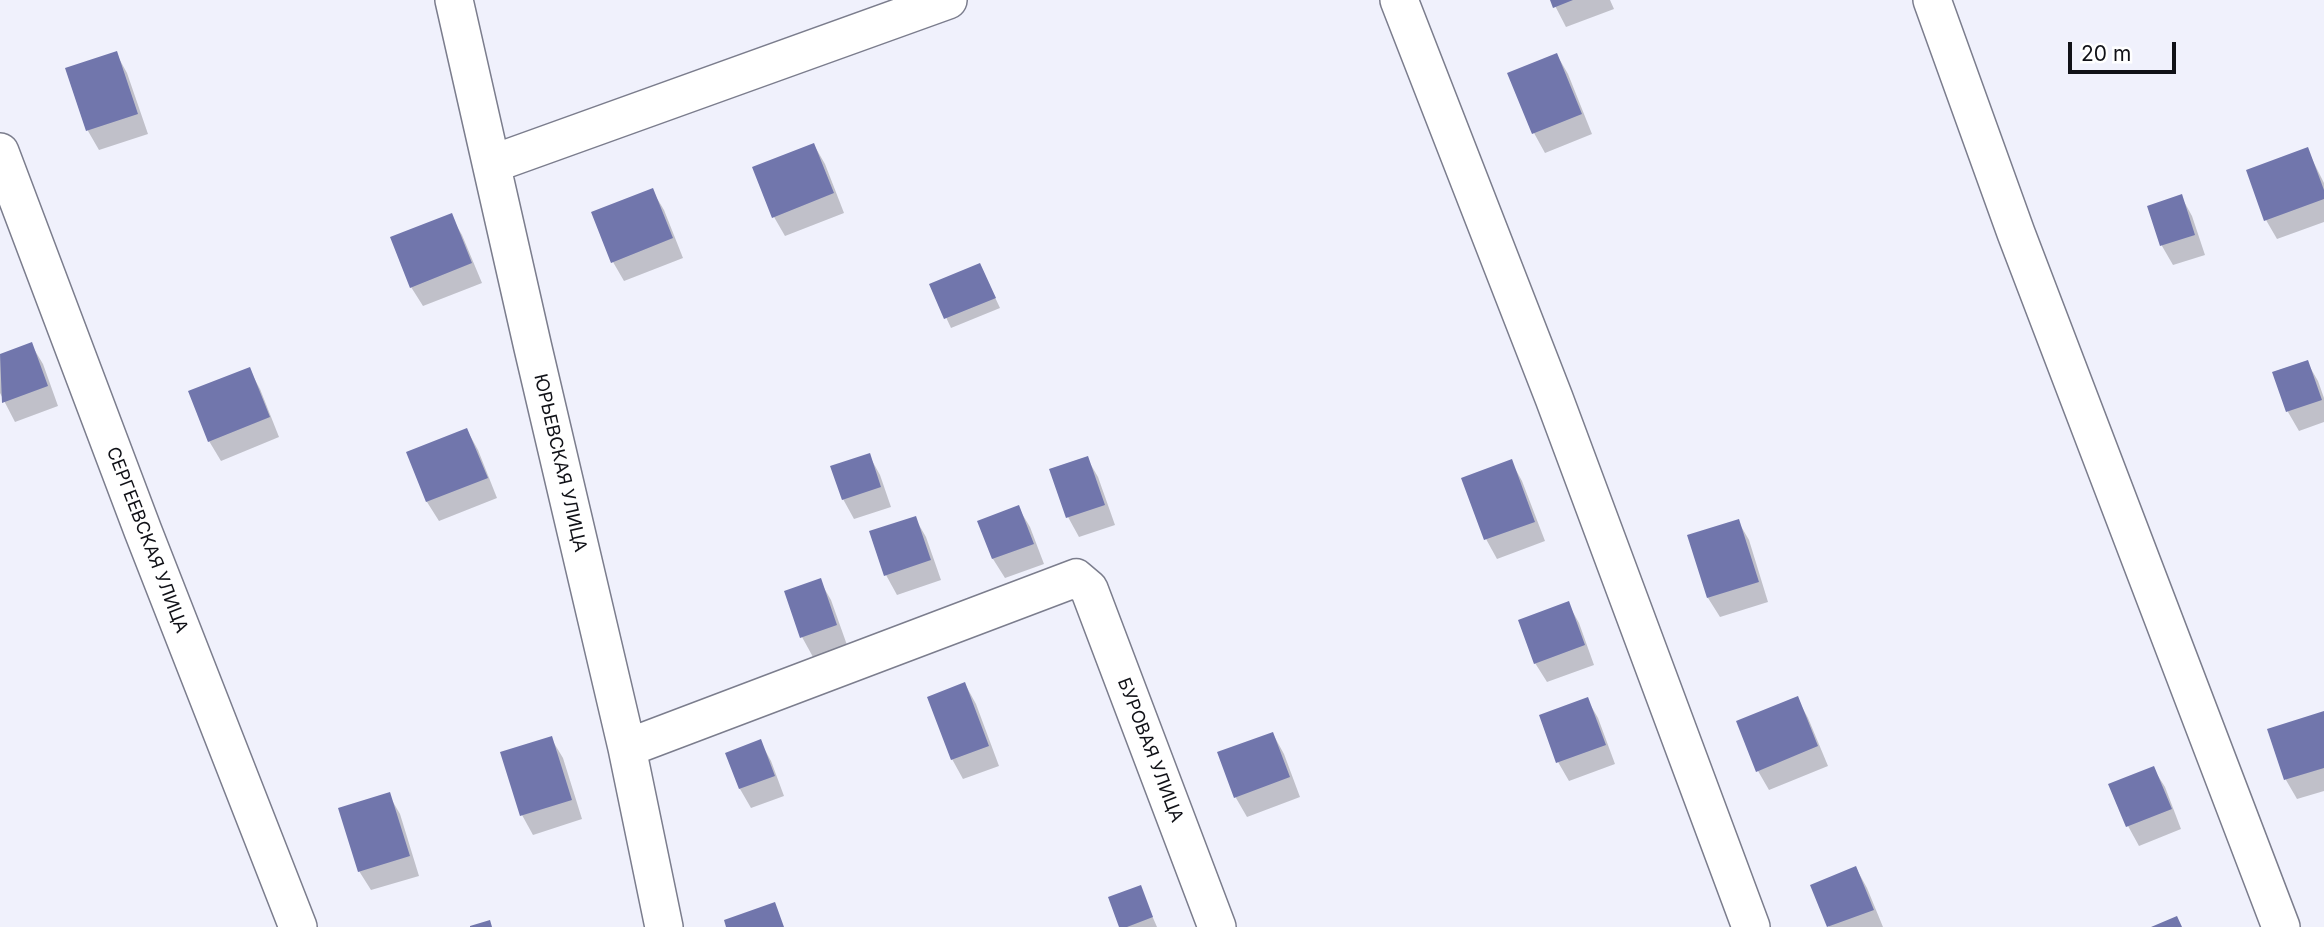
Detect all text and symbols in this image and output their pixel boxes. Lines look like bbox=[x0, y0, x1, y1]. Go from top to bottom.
scale bar bbox=[2072, 28, 2180, 72]
text: 20 m bbox=[2081, 41, 2131, 66]
street label: ЮРЬЕВСКАЯ УЛИЦА bbox=[529, 372, 591, 554]
street label: СЕРГЕЕВСКАЯ УЛИЦА bbox=[102, 444, 192, 636]
street label: БУРОВАЯ УЛИЦА bbox=[1113, 675, 1187, 825]

